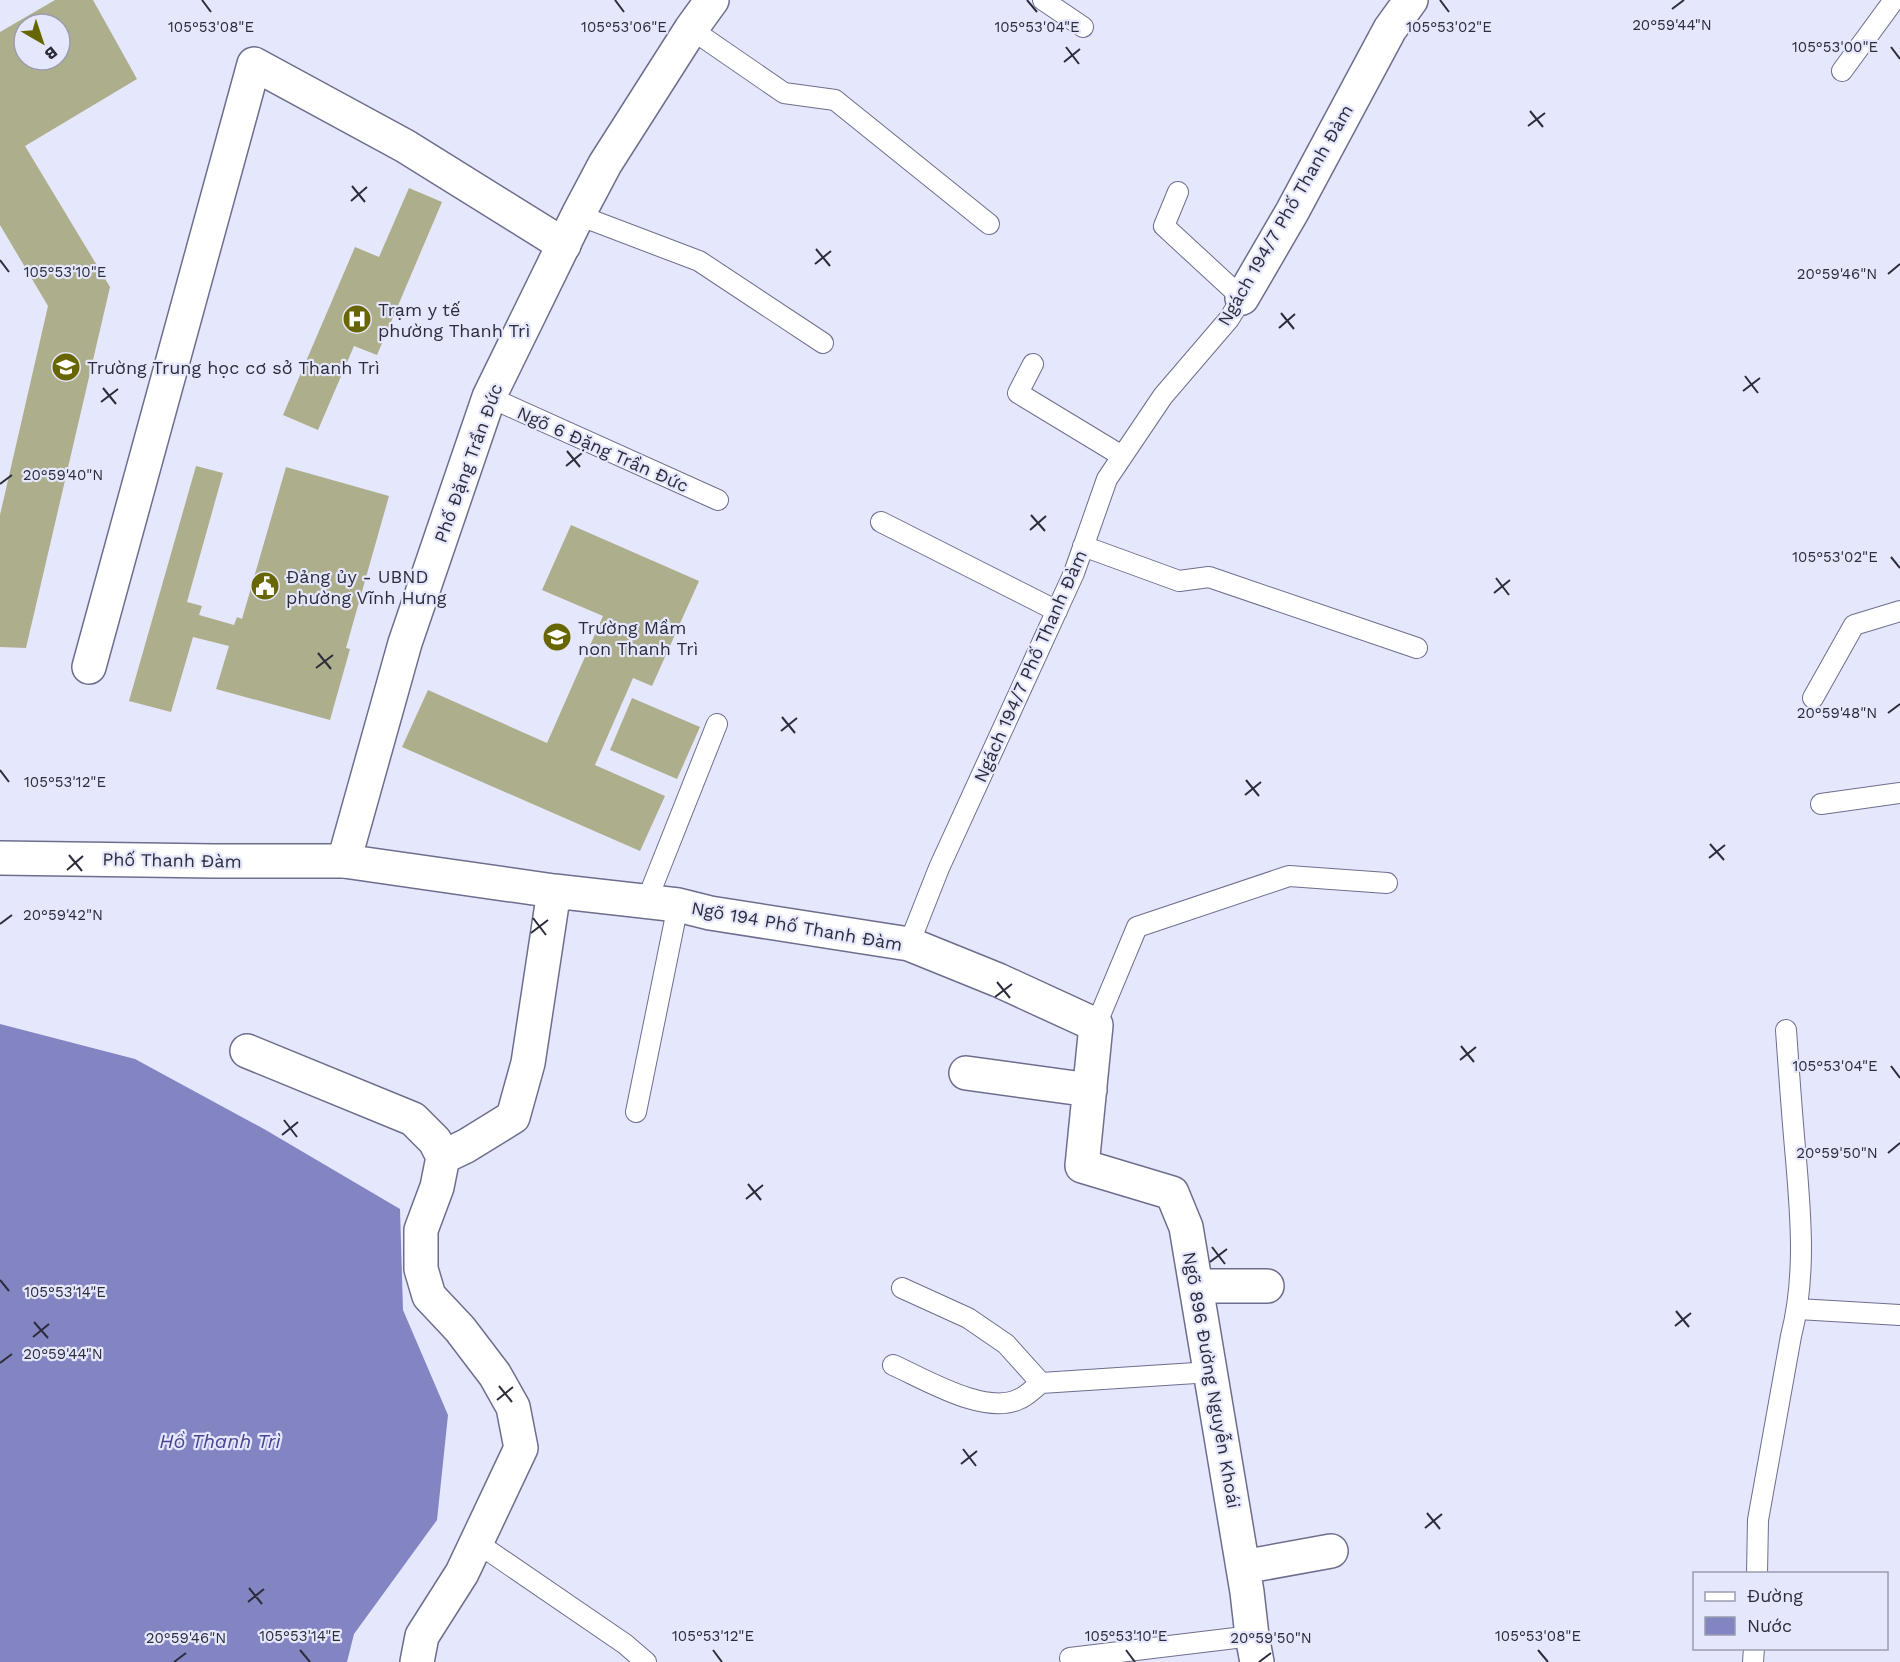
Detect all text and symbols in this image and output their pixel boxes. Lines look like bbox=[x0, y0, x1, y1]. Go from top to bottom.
north arrow bbox=[12, 12, 72, 72]
text: 20°59'44"N bbox=[1632, 16, 1712, 34]
text: 105°53'08"E bbox=[168, 18, 254, 36]
text: 105°53'06"E bbox=[581, 18, 667, 36]
text: 105°53'04"E bbox=[994, 18, 1080, 36]
text: 105°53'02"E bbox=[1406, 18, 1492, 36]
text: 105°53'00"E bbox=[1792, 38, 1878, 56]
text: B bbox=[41, 42, 61, 64]
street label: Ngách 194/7 Phố Thanh Đàm bbox=[1213, 101, 1357, 329]
text: 105°53'10"E bbox=[24, 263, 106, 281]
text: 20°59'46"N bbox=[1797, 265, 1877, 283]
place label: Trạm y tế phường Thanh Trì bbox=[378, 299, 530, 341]
hospital icon: Trạm y tế phường Thanh Trì bbox=[341, 303, 373, 335]
school or university icon: Trường Trung học cơ sở Thanh Trì bbox=[50, 351, 82, 383]
place label: Trường Trung học cơ sở Thanh Trì bbox=[87, 357, 380, 378]
street label: Phố Đặng Trần Đức bbox=[429, 381, 507, 545]
street label: Ngõ 6 Đặng Trần Đức bbox=[514, 402, 692, 496]
text: 20°59'40"N bbox=[23, 466, 103, 484]
street label: Ngách 194/7 Phố Thanh Đàm bbox=[969, 547, 1091, 785]
text: 105°53'02"E bbox=[1792, 548, 1878, 566]
place label: Đảng ủy - UBND phường Vĩnh Hưng bbox=[286, 566, 447, 608]
public building icon: Đảng ủy - UBND phường Vĩnh Hưng bbox=[249, 570, 281, 602]
place label: Trường Mầm non Thanh Trì bbox=[578, 617, 698, 659]
school or university icon: Trường Mầm non Thanh Trì bbox=[541, 621, 573, 653]
text: 20°59'48"N bbox=[1797, 704, 1877, 722]
text: 105°53'12"E bbox=[24, 773, 106, 791]
street label: Phố Thanh Đàm bbox=[102, 848, 242, 872]
street label: Ngõ 194 Phố Thanh Đàm bbox=[690, 897, 904, 955]
text: 20°59'42"N bbox=[23, 906, 103, 924]
text: 105°53'04"E bbox=[1792, 1057, 1878, 1075]
text: 20°59'50"N bbox=[1796, 1144, 1878, 1162]
street label: Ngõ 896 Đường Nguyễn Khoái bbox=[1179, 1250, 1245, 1510]
text: 105°53'14"E bbox=[24, 1283, 106, 1301]
text: 20°59'44"N bbox=[23, 1345, 103, 1363]
water label: Hồ Thanh Trì bbox=[159, 1429, 281, 1453]
legend bbox=[1693, 1572, 1888, 1650]
text: Đường bbox=[1747, 1585, 1803, 1606]
text: Nước bbox=[1747, 1615, 1792, 1636]
text: 105°53'14"E bbox=[259, 1627, 341, 1645]
text: 105°53'12"E bbox=[672, 1627, 754, 1645]
text: 105°53'10"E bbox=[1085, 1627, 1167, 1645]
text: 105°53'08"E bbox=[1495, 1627, 1581, 1645]
text: 20°59'46"N bbox=[146, 1629, 226, 1647]
text: 20°59'50"N bbox=[1230, 1629, 1312, 1647]

